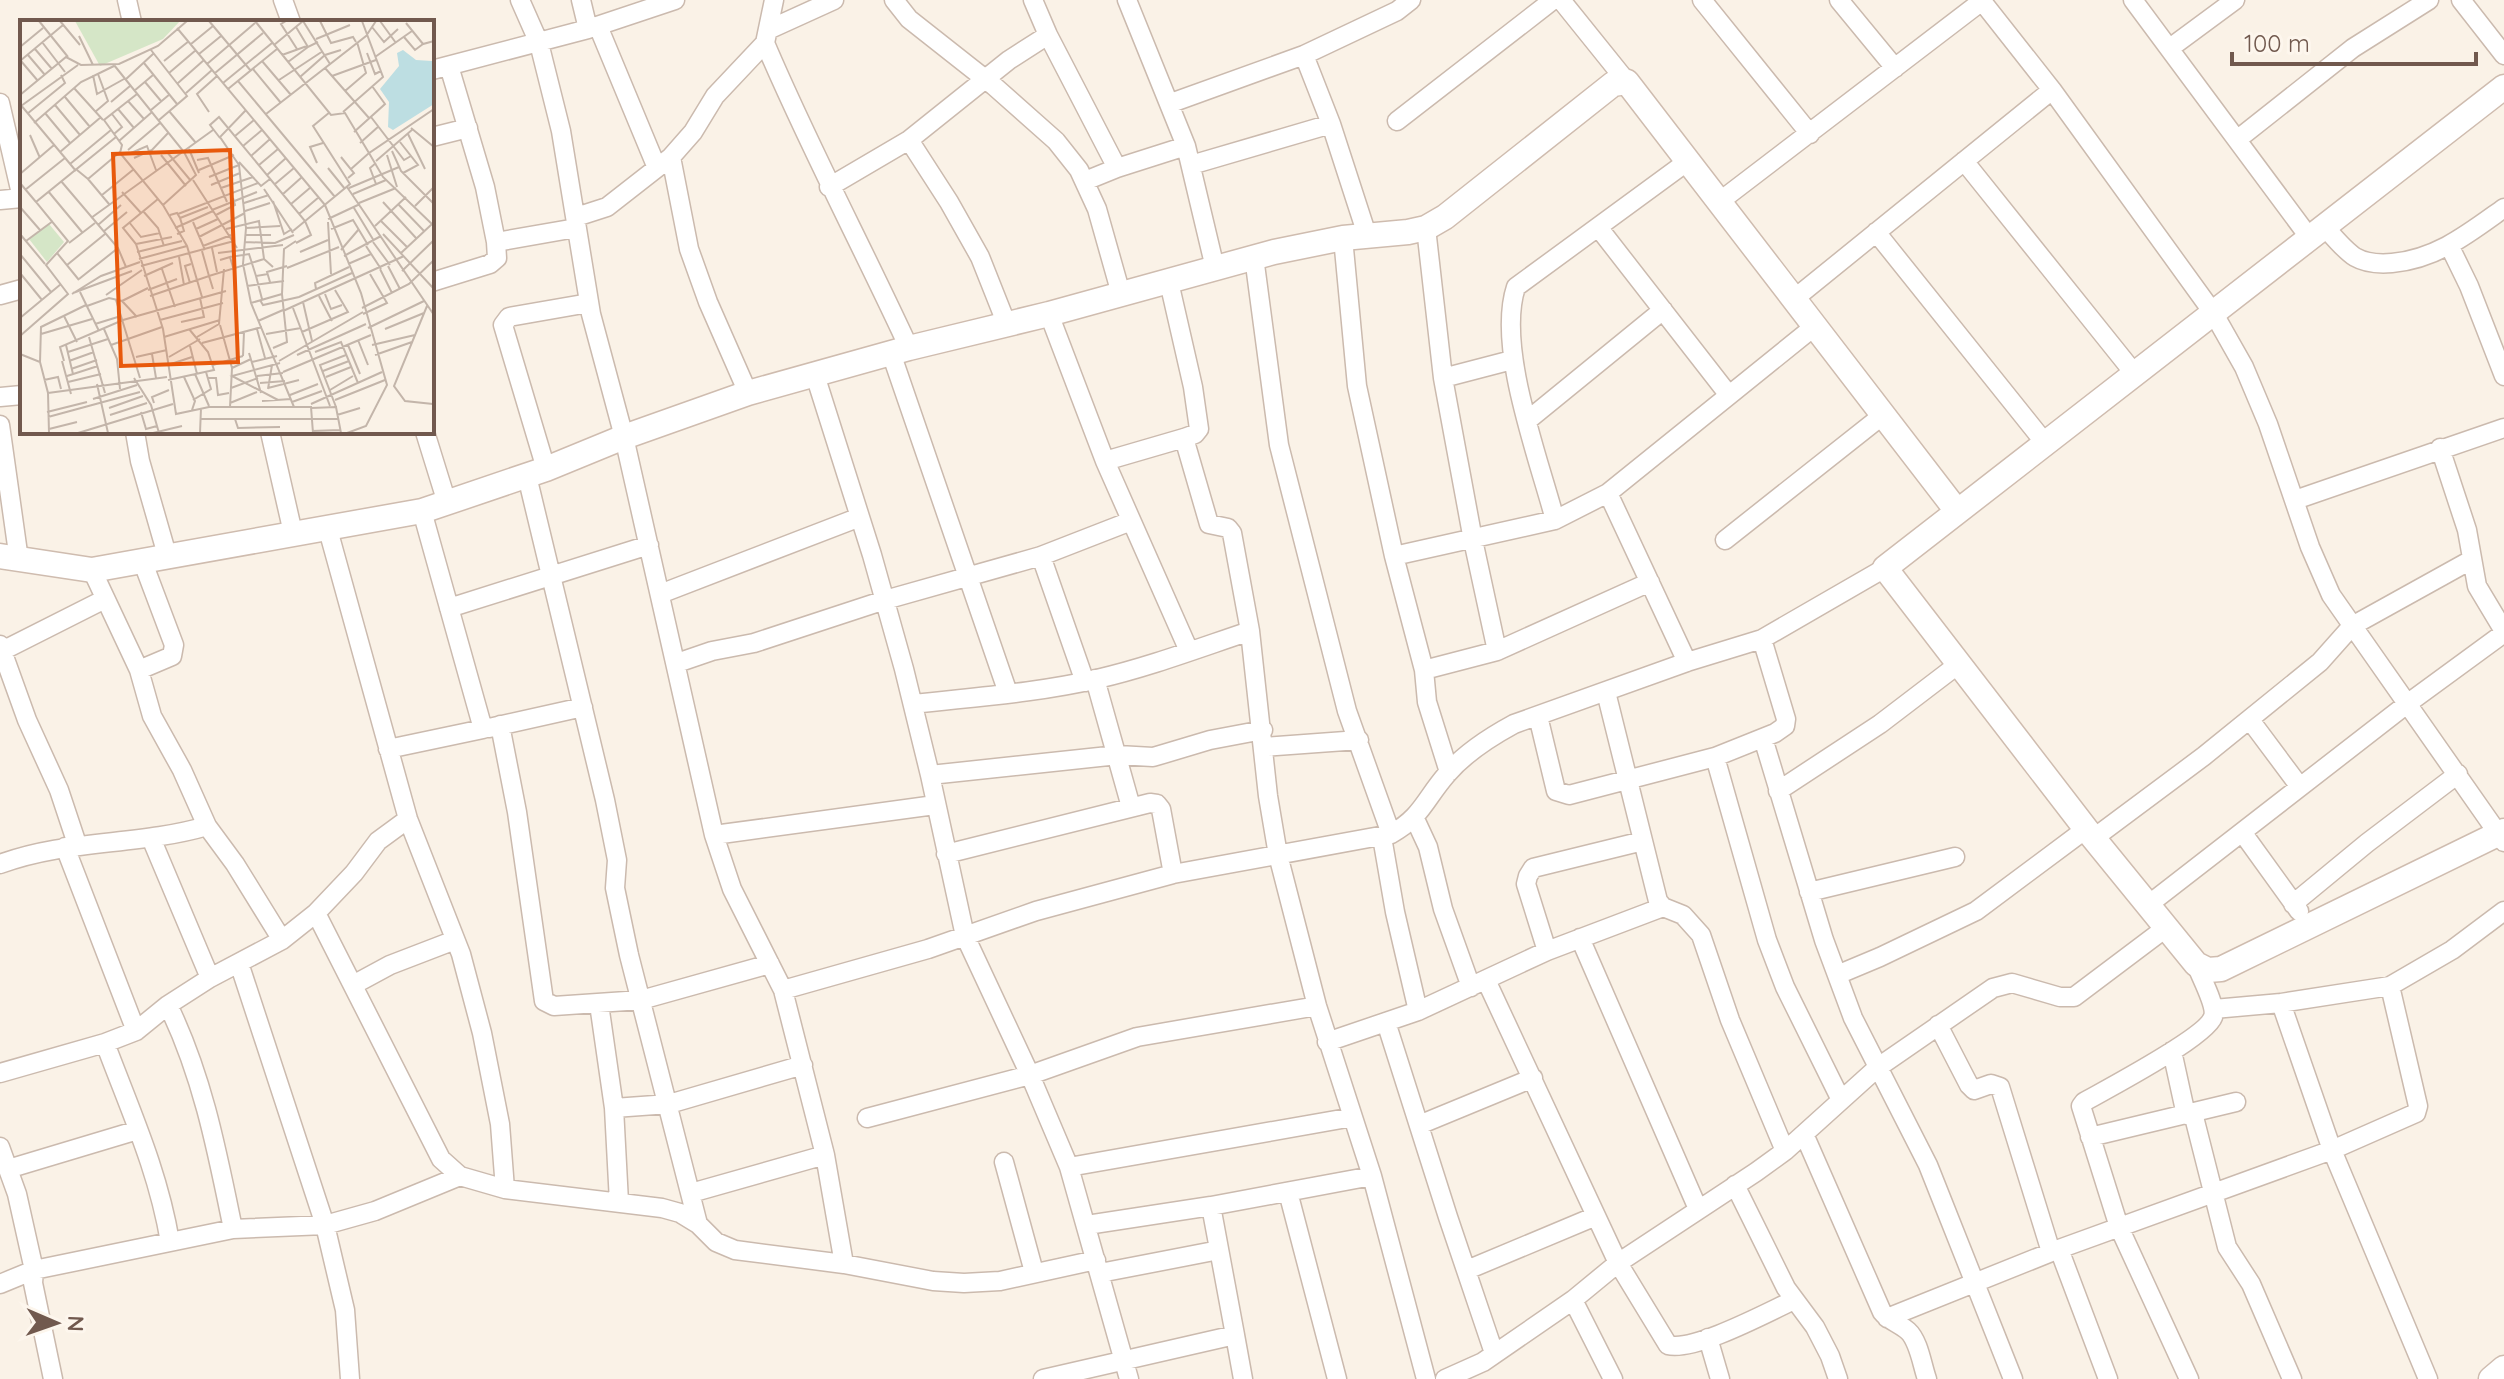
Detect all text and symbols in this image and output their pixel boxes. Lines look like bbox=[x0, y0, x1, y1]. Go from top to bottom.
scale bar bbox=[2232, 16, 2476, 66]
inset map bbox=[20, 20, 434, 434]
text: 100 m bbox=[2244, 28, 2310, 58]
north arrow bbox=[16, 1283, 96, 1363]
text: N bbox=[62, 1315, 90, 1332]

